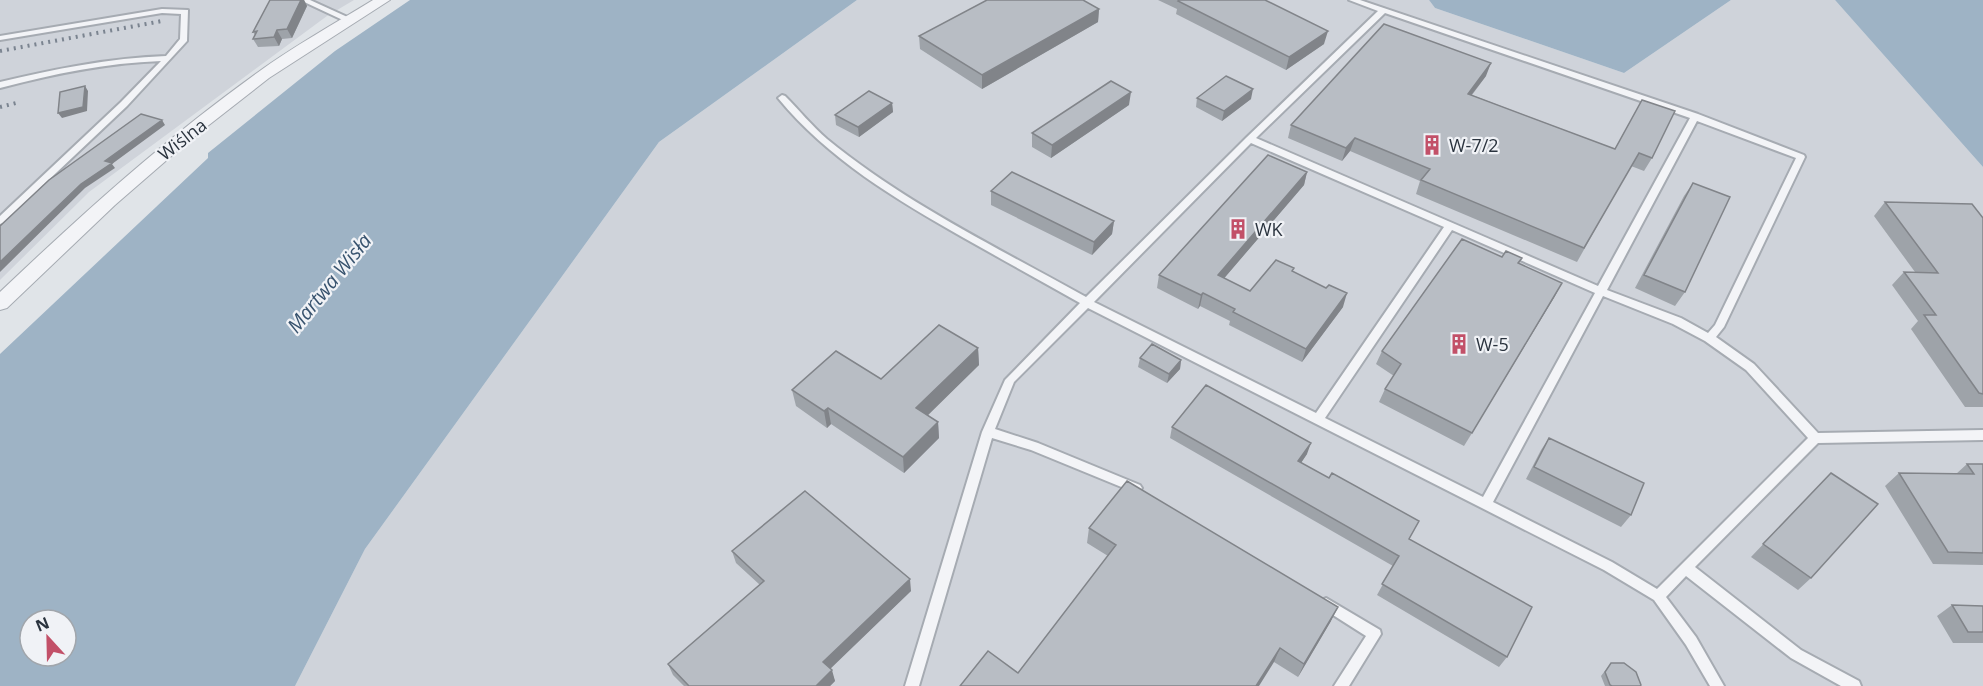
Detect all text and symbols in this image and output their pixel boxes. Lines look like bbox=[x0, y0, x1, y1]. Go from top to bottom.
street label: Wiślna bbox=[153, 113, 211, 165]
building icon: W-7/2 bbox=[1420, 133, 1444, 157]
place label: W-7/2 bbox=[1449, 133, 1499, 157]
building icon: WK bbox=[1226, 217, 1250, 241]
place label: WK bbox=[1255, 217, 1284, 241]
water label: Martwa Wisła bbox=[281, 228, 377, 338]
building icon: W-5 bbox=[1447, 332, 1471, 356]
place label: W-5 bbox=[1476, 332, 1509, 356]
north arrow bbox=[18, 608, 78, 668]
text: N bbox=[32, 611, 53, 637]

